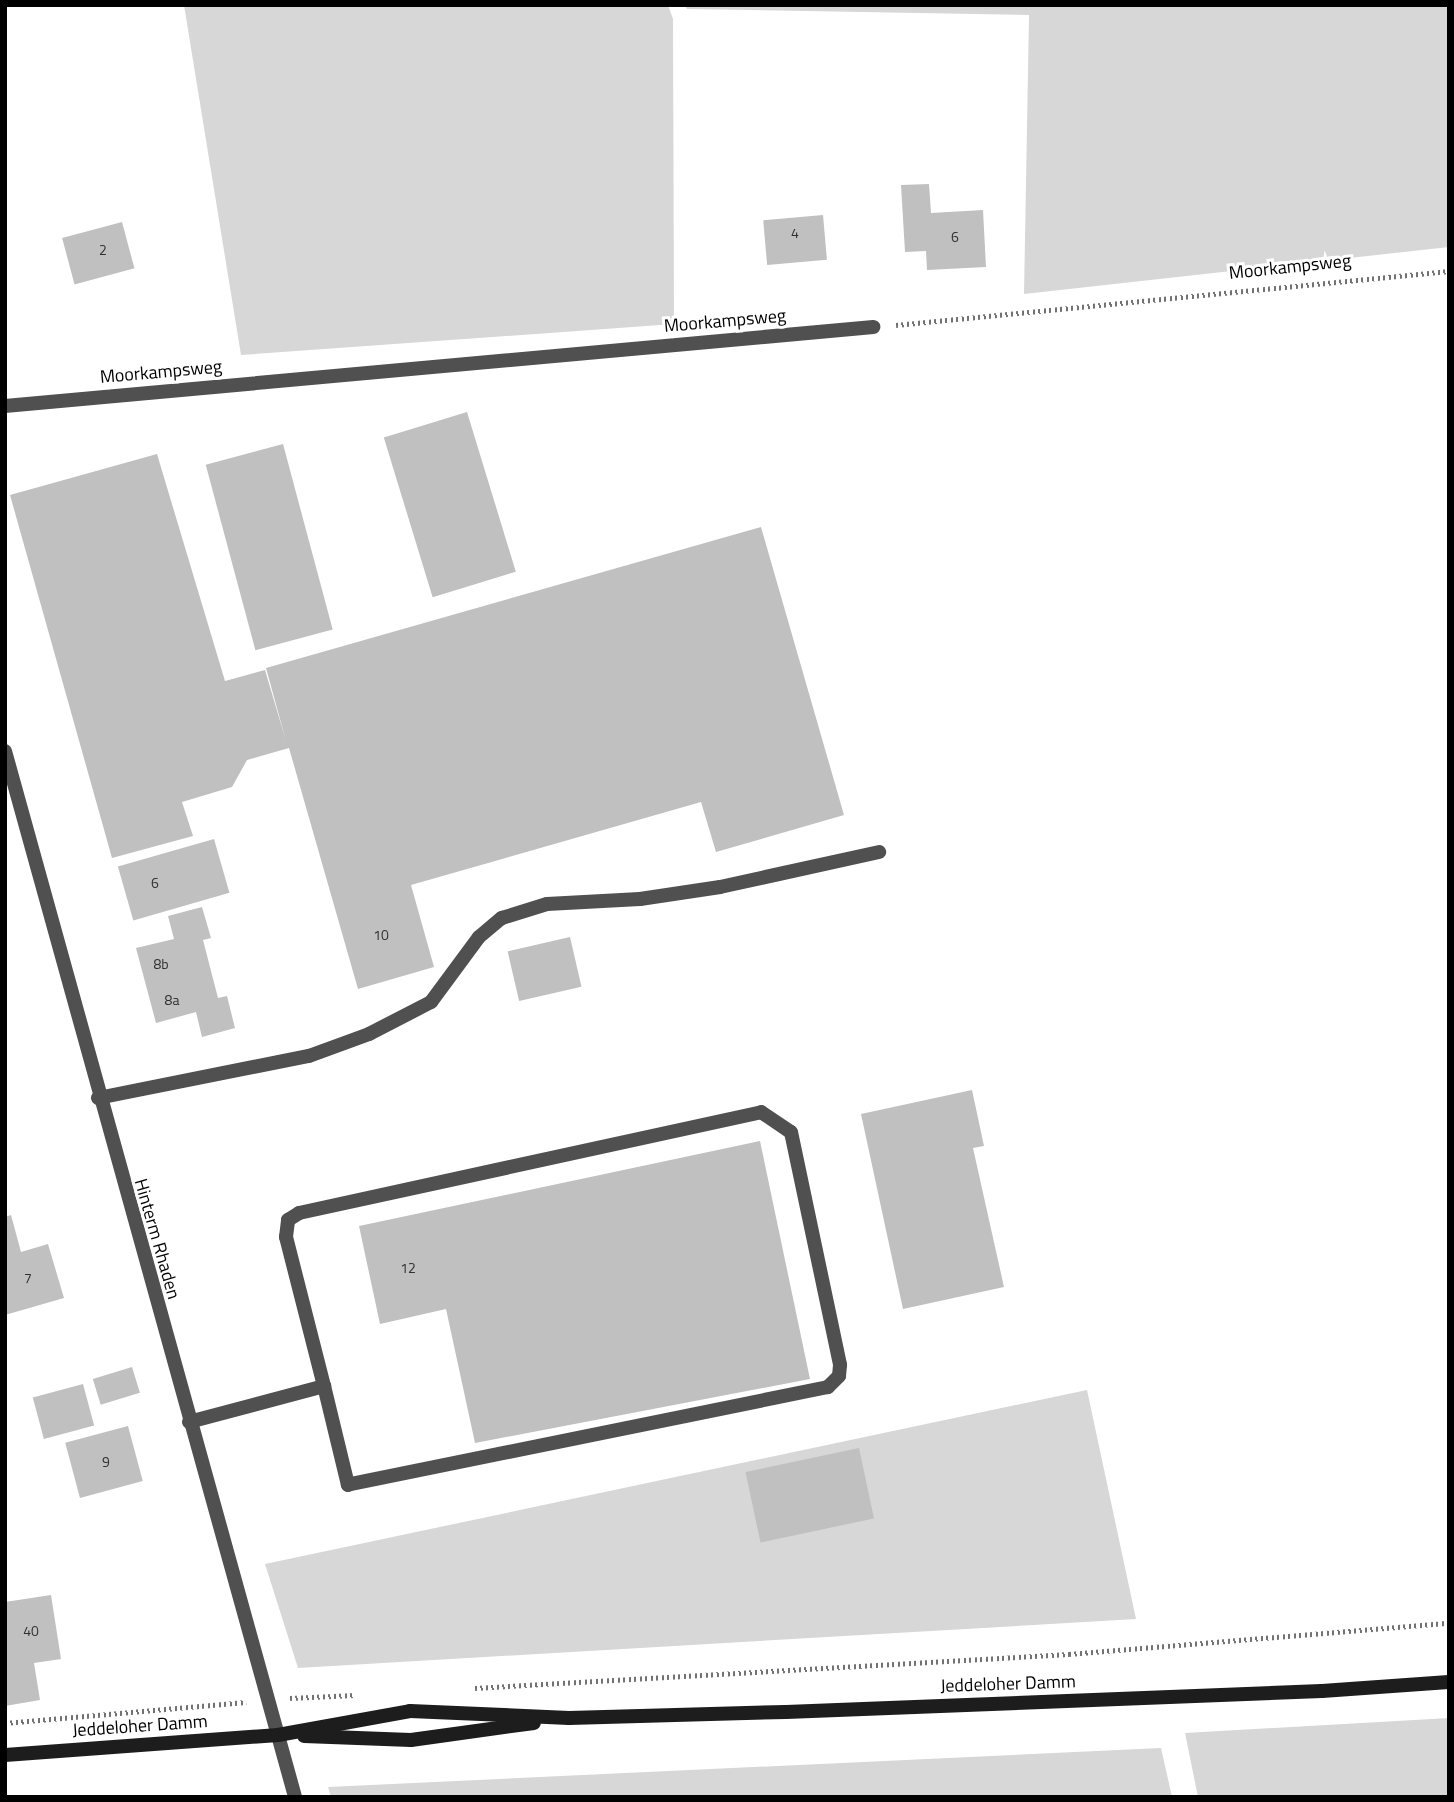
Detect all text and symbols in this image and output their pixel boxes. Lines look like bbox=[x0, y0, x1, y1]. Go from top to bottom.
house number: 4 bbox=[791, 225, 799, 241]
house number: 6 bbox=[951, 229, 959, 245]
house number: 2 bbox=[99, 242, 107, 258]
street label: Moorkampsweg bbox=[1228, 250, 1352, 284]
street label: Moorkampsweg bbox=[663, 305, 787, 337]
street label: Moorkampsweg bbox=[99, 356, 223, 388]
house number: 6 bbox=[151, 875, 159, 891]
house number: 10 bbox=[373, 927, 389, 943]
house number: 8b bbox=[153, 956, 169, 972]
house number: 8a bbox=[165, 992, 179, 1008]
street label: Hinterm Rhaden bbox=[129, 1176, 185, 1302]
house number: 12 bbox=[400, 1260, 416, 1276]
house number: 7 bbox=[24, 1270, 32, 1286]
house number: 9 bbox=[102, 1454, 110, 1470]
house number: 40 bbox=[23, 1623, 39, 1639]
street label: Jeddeloher Damm bbox=[940, 1671, 1076, 1697]
street label: Jeddeloher Damm bbox=[72, 1710, 208, 1742]

